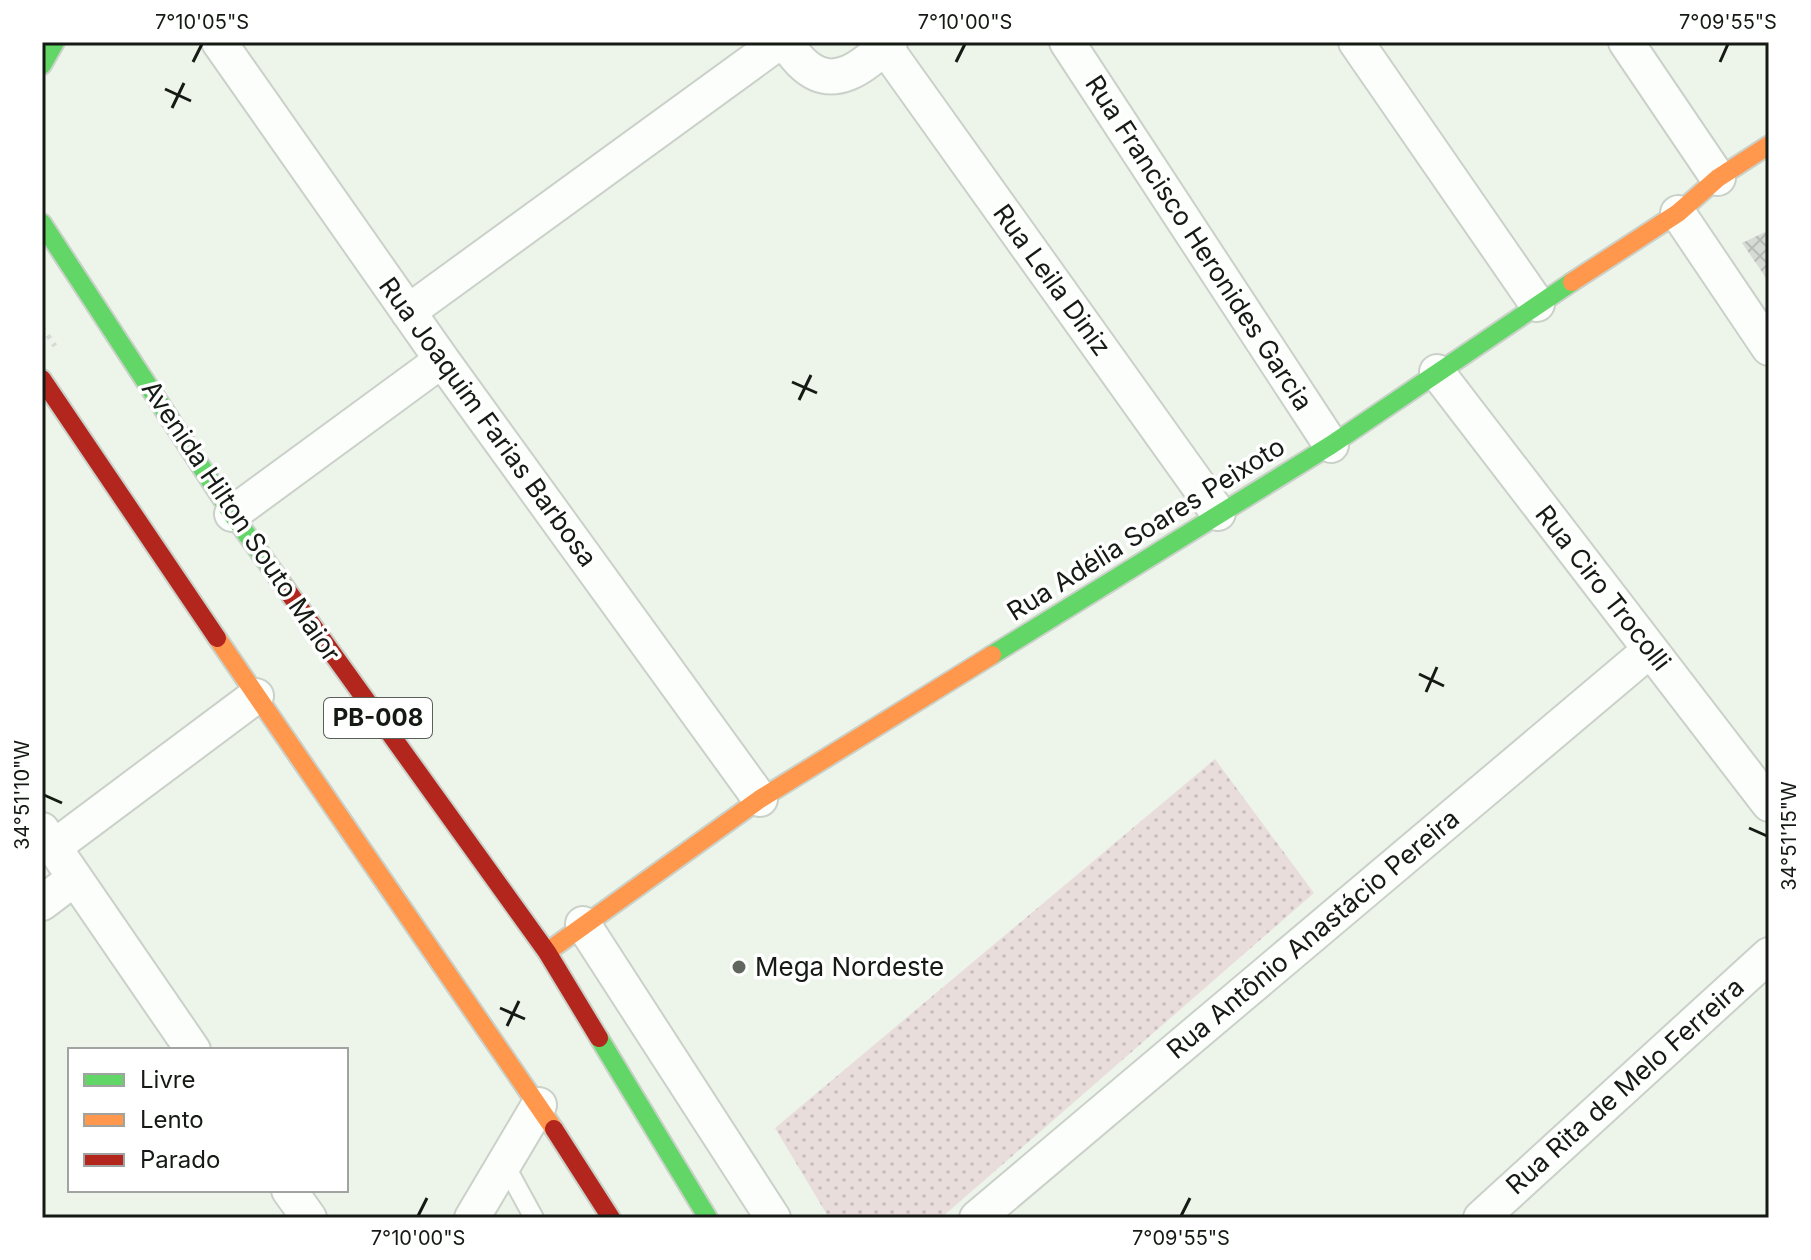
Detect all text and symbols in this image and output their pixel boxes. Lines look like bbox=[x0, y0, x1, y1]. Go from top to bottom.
text: 7°10'05"S bbox=[155, 10, 249, 34]
text: 7°10'00"S bbox=[918, 10, 1012, 34]
text: 7°09'55"S bbox=[1679, 10, 1777, 34]
street label: Rua Francisco Heronides Garcia bbox=[1079, 69, 1320, 416]
street label: Rua Leila Diniz bbox=[987, 198, 1118, 361]
street label: Rua Joaquim Farias Barbosa bbox=[373, 271, 604, 572]
street label: Avenida Hilton Souto Maior bbox=[136, 374, 347, 667]
street label: Rua Adélia Soares Peixoto bbox=[1001, 430, 1290, 627]
street label: Rua Ciro Trocolli bbox=[1529, 499, 1678, 676]
road number: PB-008 bbox=[324, 698, 432, 738]
text: 34°51'10"W bbox=[10, 740, 34, 850]
text: 34°51'15"W bbox=[1777, 781, 1801, 891]
street label: Rua Antônio Anastácio Pereira bbox=[1160, 802, 1465, 1065]
place label: Mega Nordeste bbox=[755, 951, 944, 982]
marker: Mega Nordeste bbox=[730, 958, 748, 976]
street label: Rua Rita de Melo Ferreira bbox=[1500, 971, 1750, 1200]
legend bbox=[68, 1048, 348, 1192]
text: Livre bbox=[140, 1065, 196, 1094]
text: Lento bbox=[140, 1105, 204, 1134]
text: Parado bbox=[140, 1145, 220, 1174]
text: 7°10'00"S bbox=[371, 1226, 465, 1250]
text: 7°09'55"S bbox=[1132, 1226, 1230, 1250]

